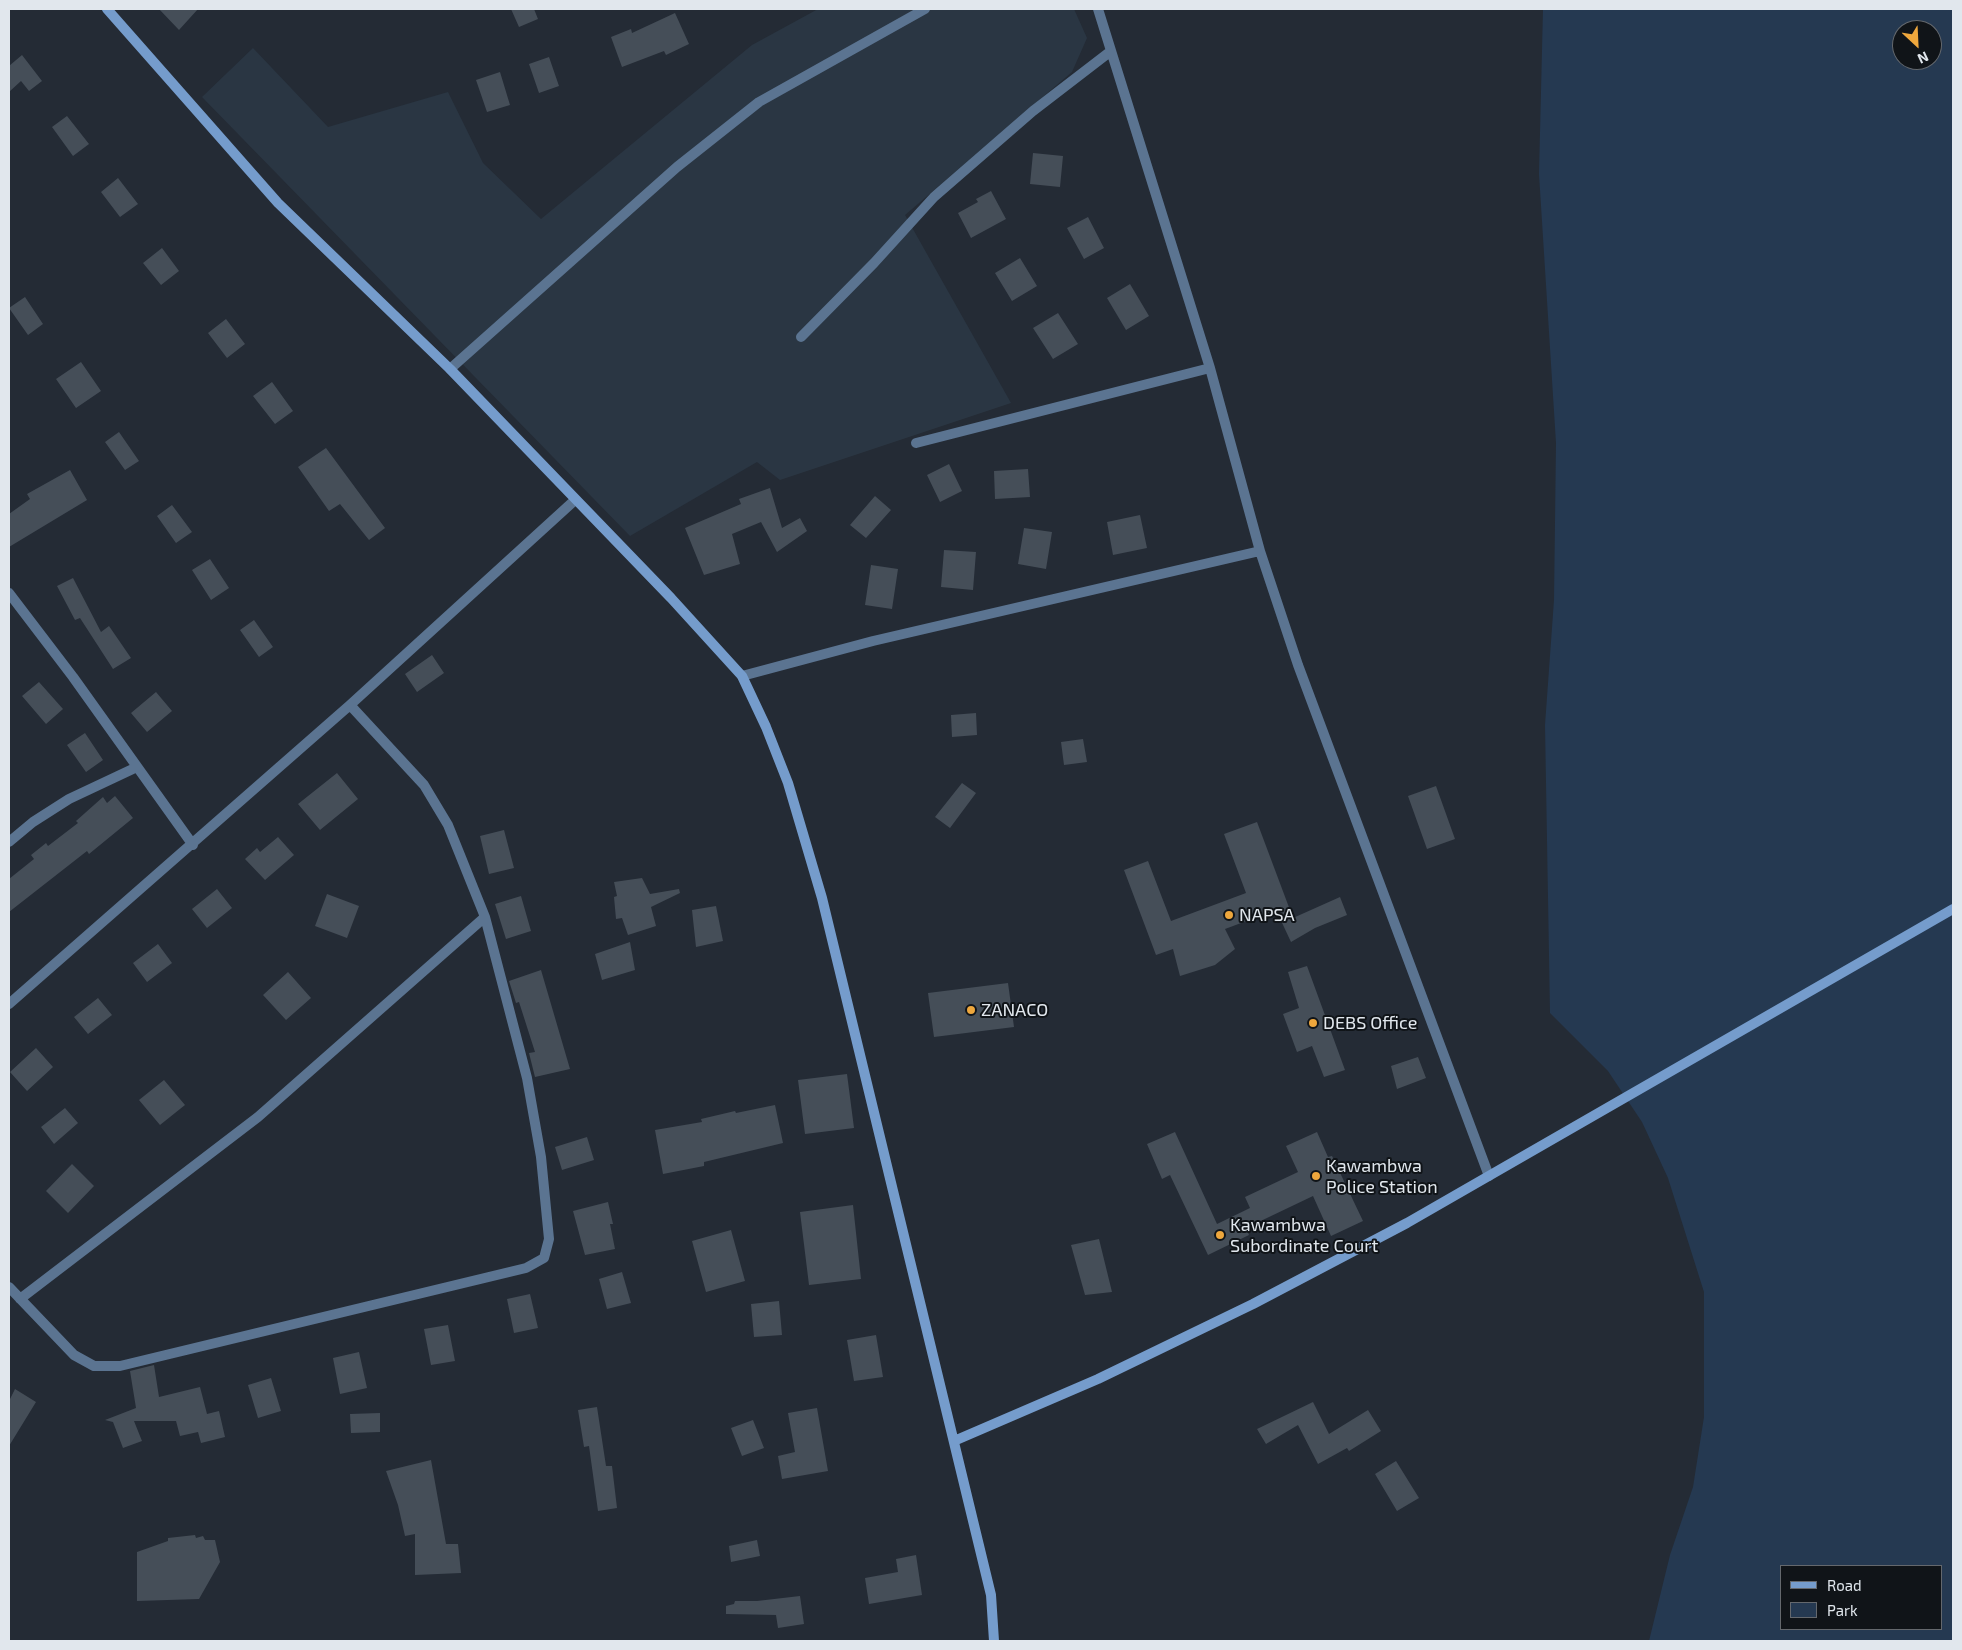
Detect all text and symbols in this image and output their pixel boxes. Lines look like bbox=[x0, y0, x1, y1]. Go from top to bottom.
north arrow bbox=[1892, 20, 1942, 70]
text: N bbox=[1915, 48, 1931, 68]
place label: NAPSA bbox=[1239, 904, 1295, 926]
marker: NAPSA bbox=[1223, 909, 1235, 921]
place label: ZANACO bbox=[981, 999, 1048, 1021]
marker: ZANACO bbox=[965, 1004, 977, 1016]
place label: DEBS Office bbox=[1323, 1012, 1417, 1034]
marker: DEBS Office bbox=[1307, 1017, 1319, 1029]
place label: Kawambwa Police Station bbox=[1326, 1155, 1438, 1198]
marker: Kawambwa Police Station bbox=[1310, 1170, 1322, 1182]
place label: Kawambwa Subordinate Court bbox=[1230, 1214, 1378, 1256]
marker: Kawambwa Subordinate Court bbox=[1214, 1229, 1226, 1241]
legend bbox=[1780, 1565, 1942, 1630]
text: Road bbox=[1827, 1576, 1862, 1594]
text: Park bbox=[1827, 1601, 1858, 1619]

